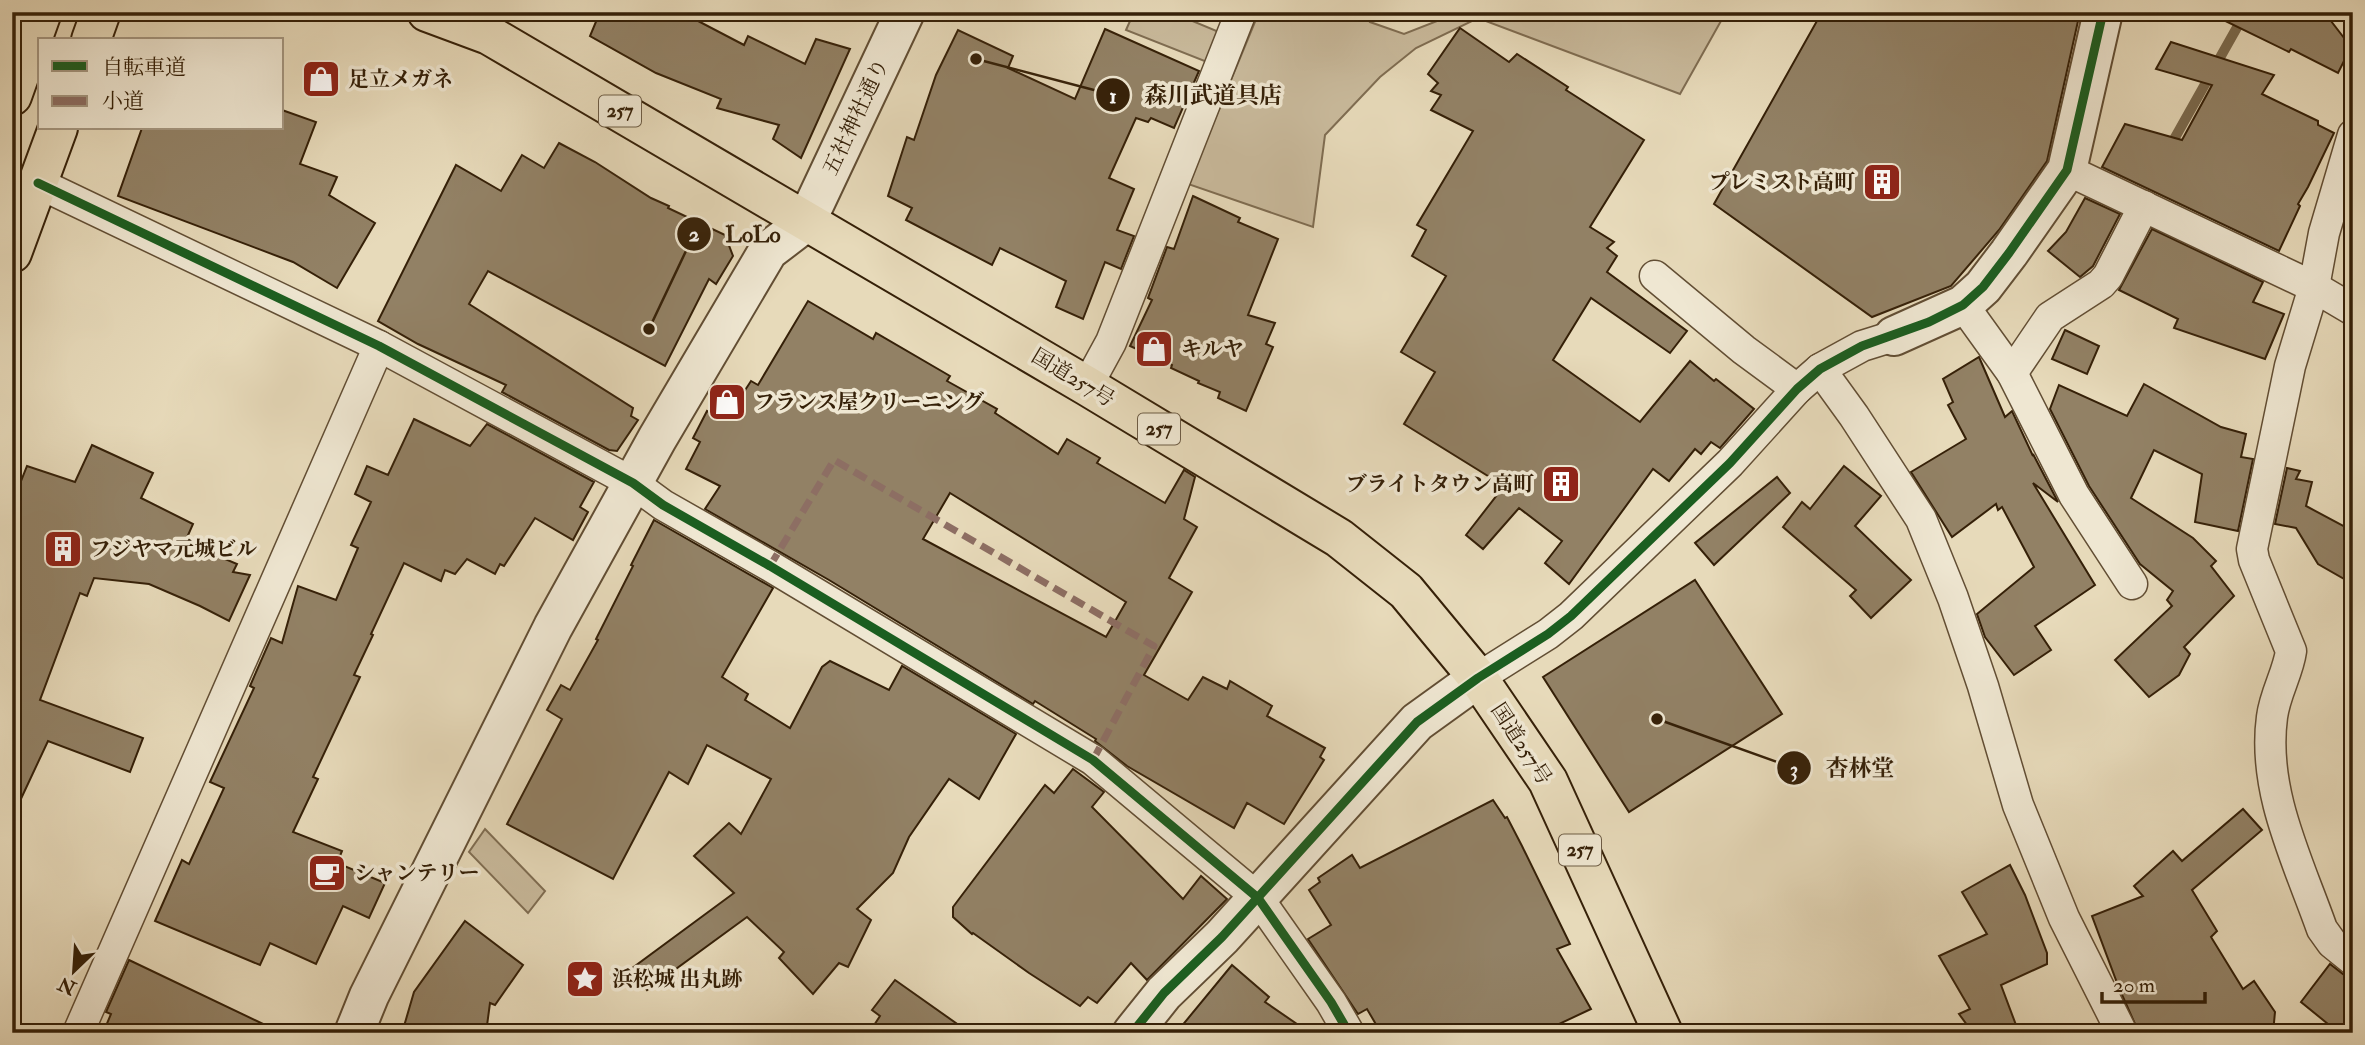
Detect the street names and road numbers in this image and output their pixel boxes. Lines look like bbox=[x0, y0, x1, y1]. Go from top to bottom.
street label: 五社神社通り bbox=[817, 54, 895, 180]
road number: 257 bbox=[599, 96, 641, 127]
street label: 国道257号 bbox=[1026, 343, 1120, 413]
road number: 257 bbox=[1138, 414, 1180, 444]
street label: 国道257号 bbox=[1485, 698, 1557, 790]
road number: 257 bbox=[1559, 834, 1601, 866]

